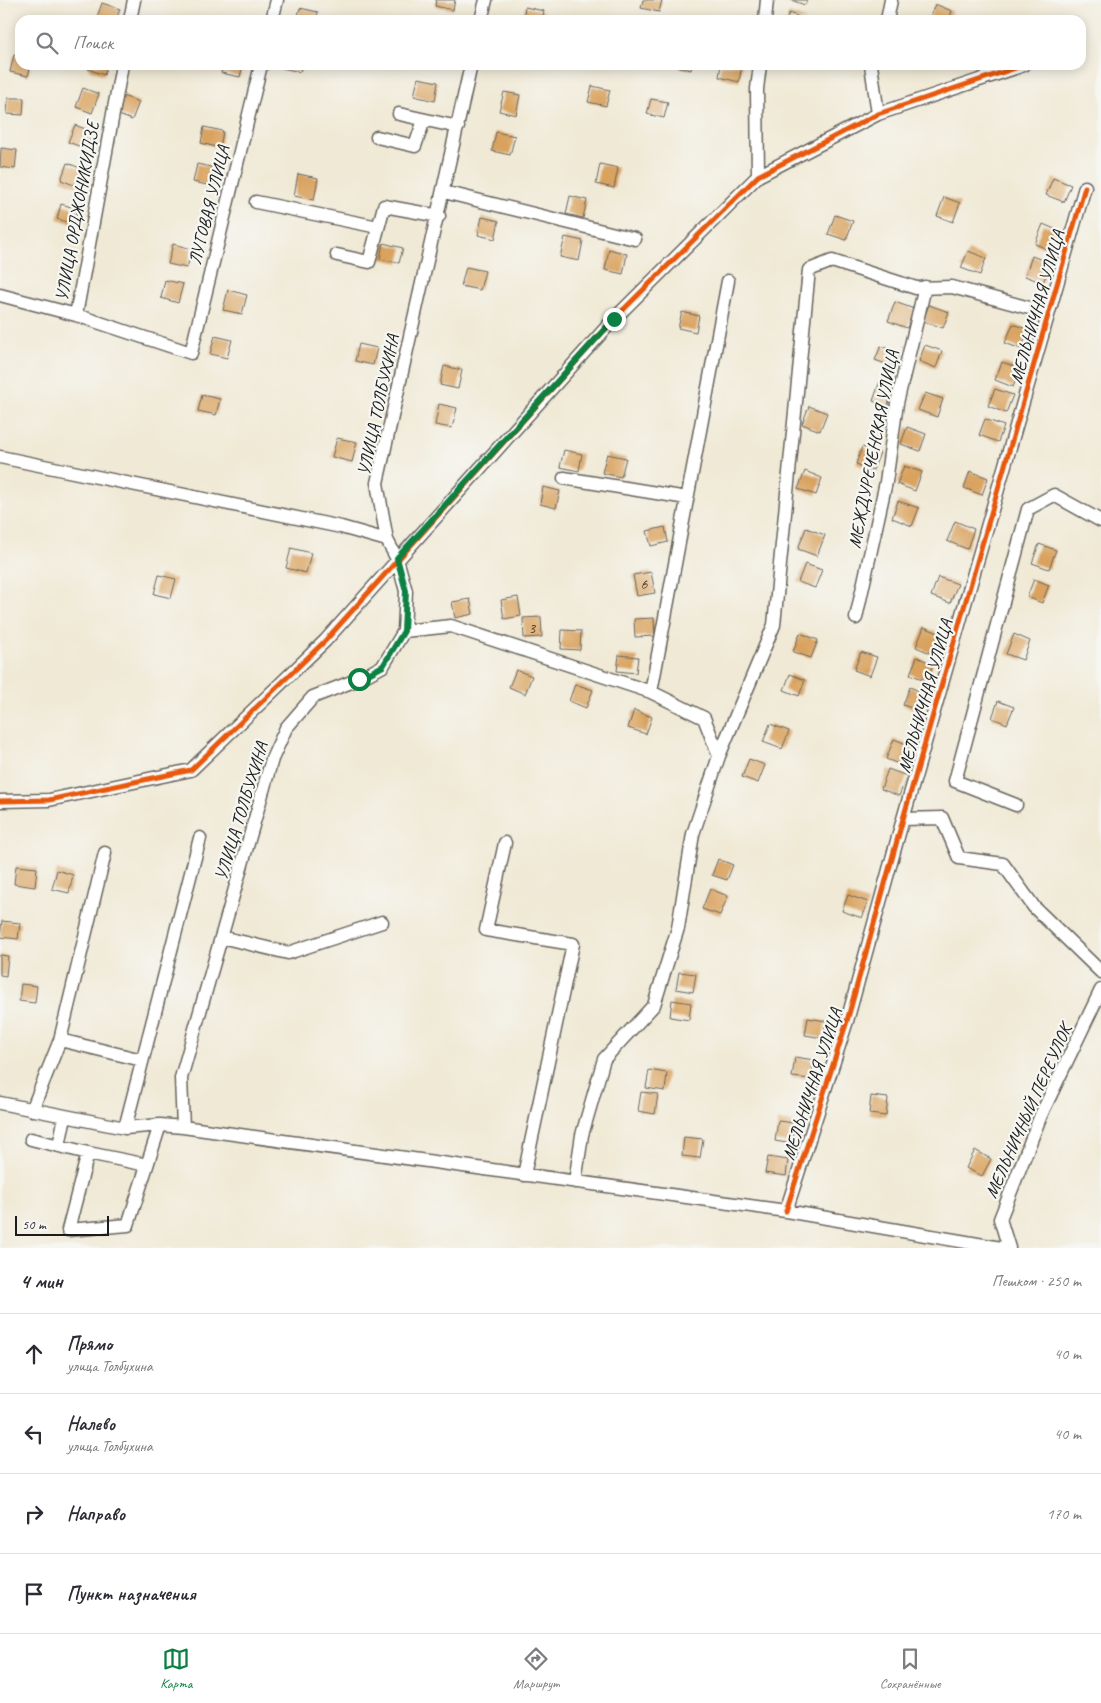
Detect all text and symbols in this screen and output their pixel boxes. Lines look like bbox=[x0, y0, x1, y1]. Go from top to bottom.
search box bbox=[15, 15, 1086, 70]
icon: search bbox=[33, 29, 61, 57]
text: Поиск bbox=[73, 31, 113, 55]
street label: УЛИЦА ОРДЖОНИКИДЗЕ bbox=[50, 117, 104, 303]
street label: ЛУГОВАЯ УЛИЦА bbox=[184, 142, 235, 267]
street label: МЕЛЬНИЧНАЯ УЛИЦА bbox=[1005, 227, 1070, 386]
route end bbox=[603, 308, 626, 331]
street label: УЛИЦА ТОЛБУХИНА bbox=[352, 332, 404, 477]
street label: МЕЖДУРЕЧЕНСКАЯ УЛИЦА bbox=[843, 347, 903, 550]
house number: 6 bbox=[641, 575, 649, 594]
street label: МЕЛЬНИЧНАЯ УЛИЦА bbox=[893, 616, 958, 775]
house number: 3 bbox=[529, 619, 537, 638]
route start bbox=[348, 668, 371, 691]
street label: УЛИЦА ТОЛБУХИНА bbox=[210, 738, 273, 883]
street label: МЕЛЬНИЧНАЯ УЛИЦА bbox=[777, 1004, 847, 1163]
street label: МЕЛЬНИЧНЫЙ ПЕРЕУЛОК bbox=[980, 1017, 1078, 1201]
scale bar bbox=[15, 1213, 109, 1236]
text: 50 m bbox=[22, 1216, 46, 1233]
text: 4 мин bbox=[20, 1268, 63, 1294]
text: Пешком · 250 m bbox=[992, 1271, 1081, 1291]
text: Прямо bbox=[67, 1332, 112, 1356]
icon: ahead bbox=[20, 1340, 48, 1368]
text: 40 m bbox=[1054, 1344, 1081, 1364]
text: улица Толбухина bbox=[67, 1356, 153, 1376]
text: Налево bbox=[67, 1412, 115, 1436]
icon: left bbox=[20, 1420, 48, 1448]
text: 40 m bbox=[1054, 1424, 1081, 1444]
text: улица Толбухина bbox=[67, 1436, 153, 1456]
icon: right bbox=[20, 1500, 48, 1528]
text: Направо bbox=[67, 1502, 125, 1526]
text: 170 m bbox=[1047, 1504, 1081, 1524]
icon: arrive bbox=[20, 1580, 48, 1608]
text: Пункт назначения bbox=[67, 1582, 196, 1606]
tab: Карта bbox=[160, 1645, 192, 1692]
tab: Маршрут bbox=[513, 1645, 559, 1692]
tab: Сохранённые bbox=[880, 1645, 941, 1692]

